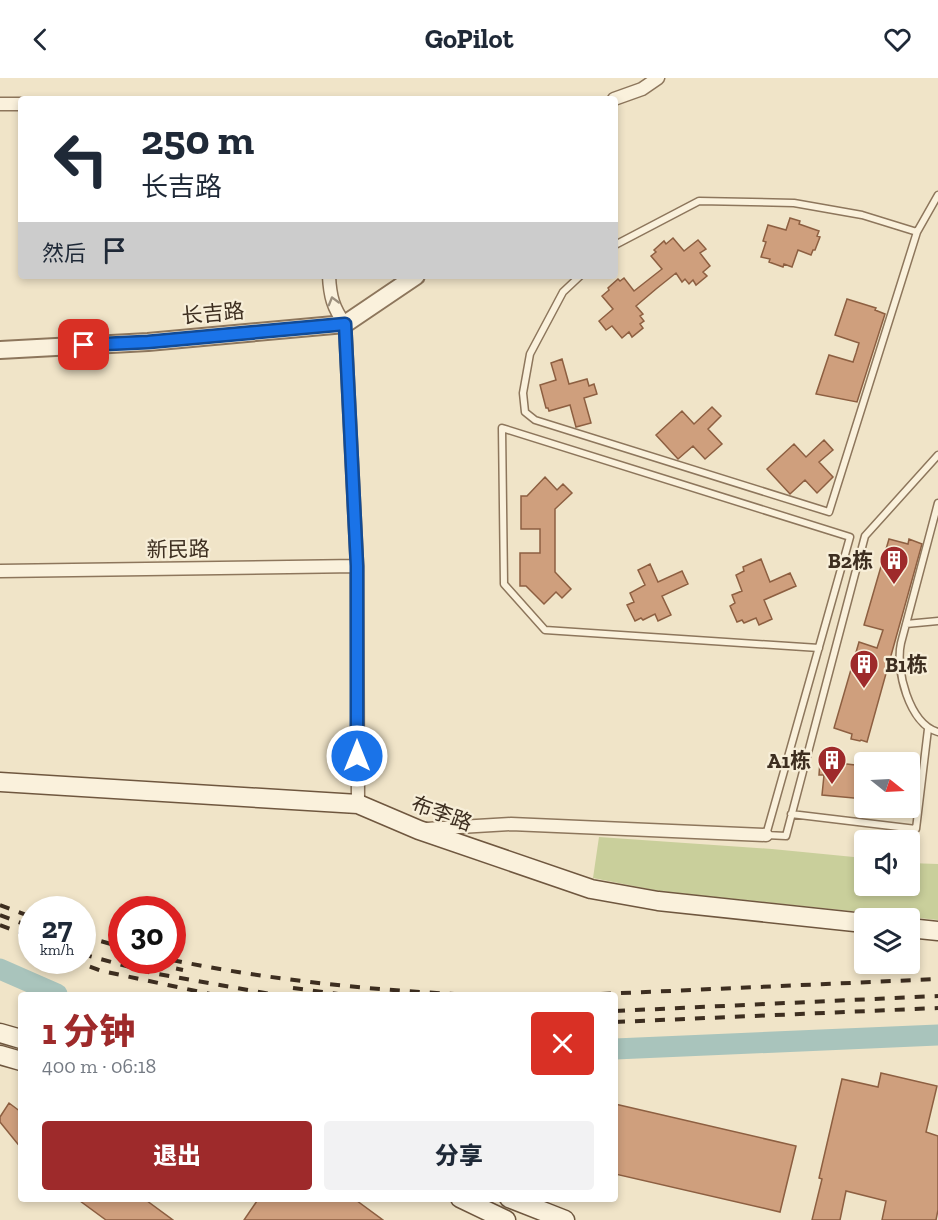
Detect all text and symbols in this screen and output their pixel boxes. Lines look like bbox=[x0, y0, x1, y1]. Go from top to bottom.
icon: back bbox=[24, 23, 57, 56]
text: GoPilot bbox=[425, 23, 513, 55]
icon: heart bbox=[881, 23, 914, 56]
text: 250 m bbox=[141, 114, 254, 165]
icon: left bbox=[42, 120, 120, 198]
text: 长吉路 bbox=[141, 171, 222, 203]
icon: arrive bbox=[98, 234, 131, 267]
text: 然后 bbox=[42, 240, 86, 267]
one-way arrow bbox=[328, 296, 340, 307]
street label: 长吉路 bbox=[181, 298, 245, 328]
pin bbox=[58, 319, 109, 370]
icon: arrive bbox=[67, 328, 100, 361]
street label: 新民路 bbox=[146, 536, 210, 562]
building icon: B2栋 bbox=[878, 544, 910, 586]
place label: B2栋 bbox=[828, 548, 873, 573]
building icon: B1栋 bbox=[848, 648, 880, 690]
place label: B1栋 bbox=[885, 652, 928, 677]
position arrow bbox=[325, 724, 389, 788]
building icon: A1栋 bbox=[816, 744, 848, 786]
place label: A1栋 bbox=[767, 748, 811, 773]
north arrow bbox=[854, 752, 920, 818]
map controls bbox=[854, 752, 920, 974]
street label: 布李路 bbox=[408, 790, 476, 836]
button: sound bbox=[854, 830, 920, 896]
speed limit sign: 30 bbox=[108, 896, 186, 974]
button: layers bbox=[854, 908, 920, 974]
text: 27 bbox=[42, 910, 72, 946]
text: km/h bbox=[40, 941, 74, 959]
text: 1 分钟 bbox=[42, 1010, 135, 1053]
button: close bbox=[531, 1012, 594, 1075]
text: 400 m · 06:18 bbox=[42, 1054, 156, 1078]
button: 退出 bbox=[42, 1121, 312, 1190]
button: 分享 bbox=[324, 1121, 594, 1190]

